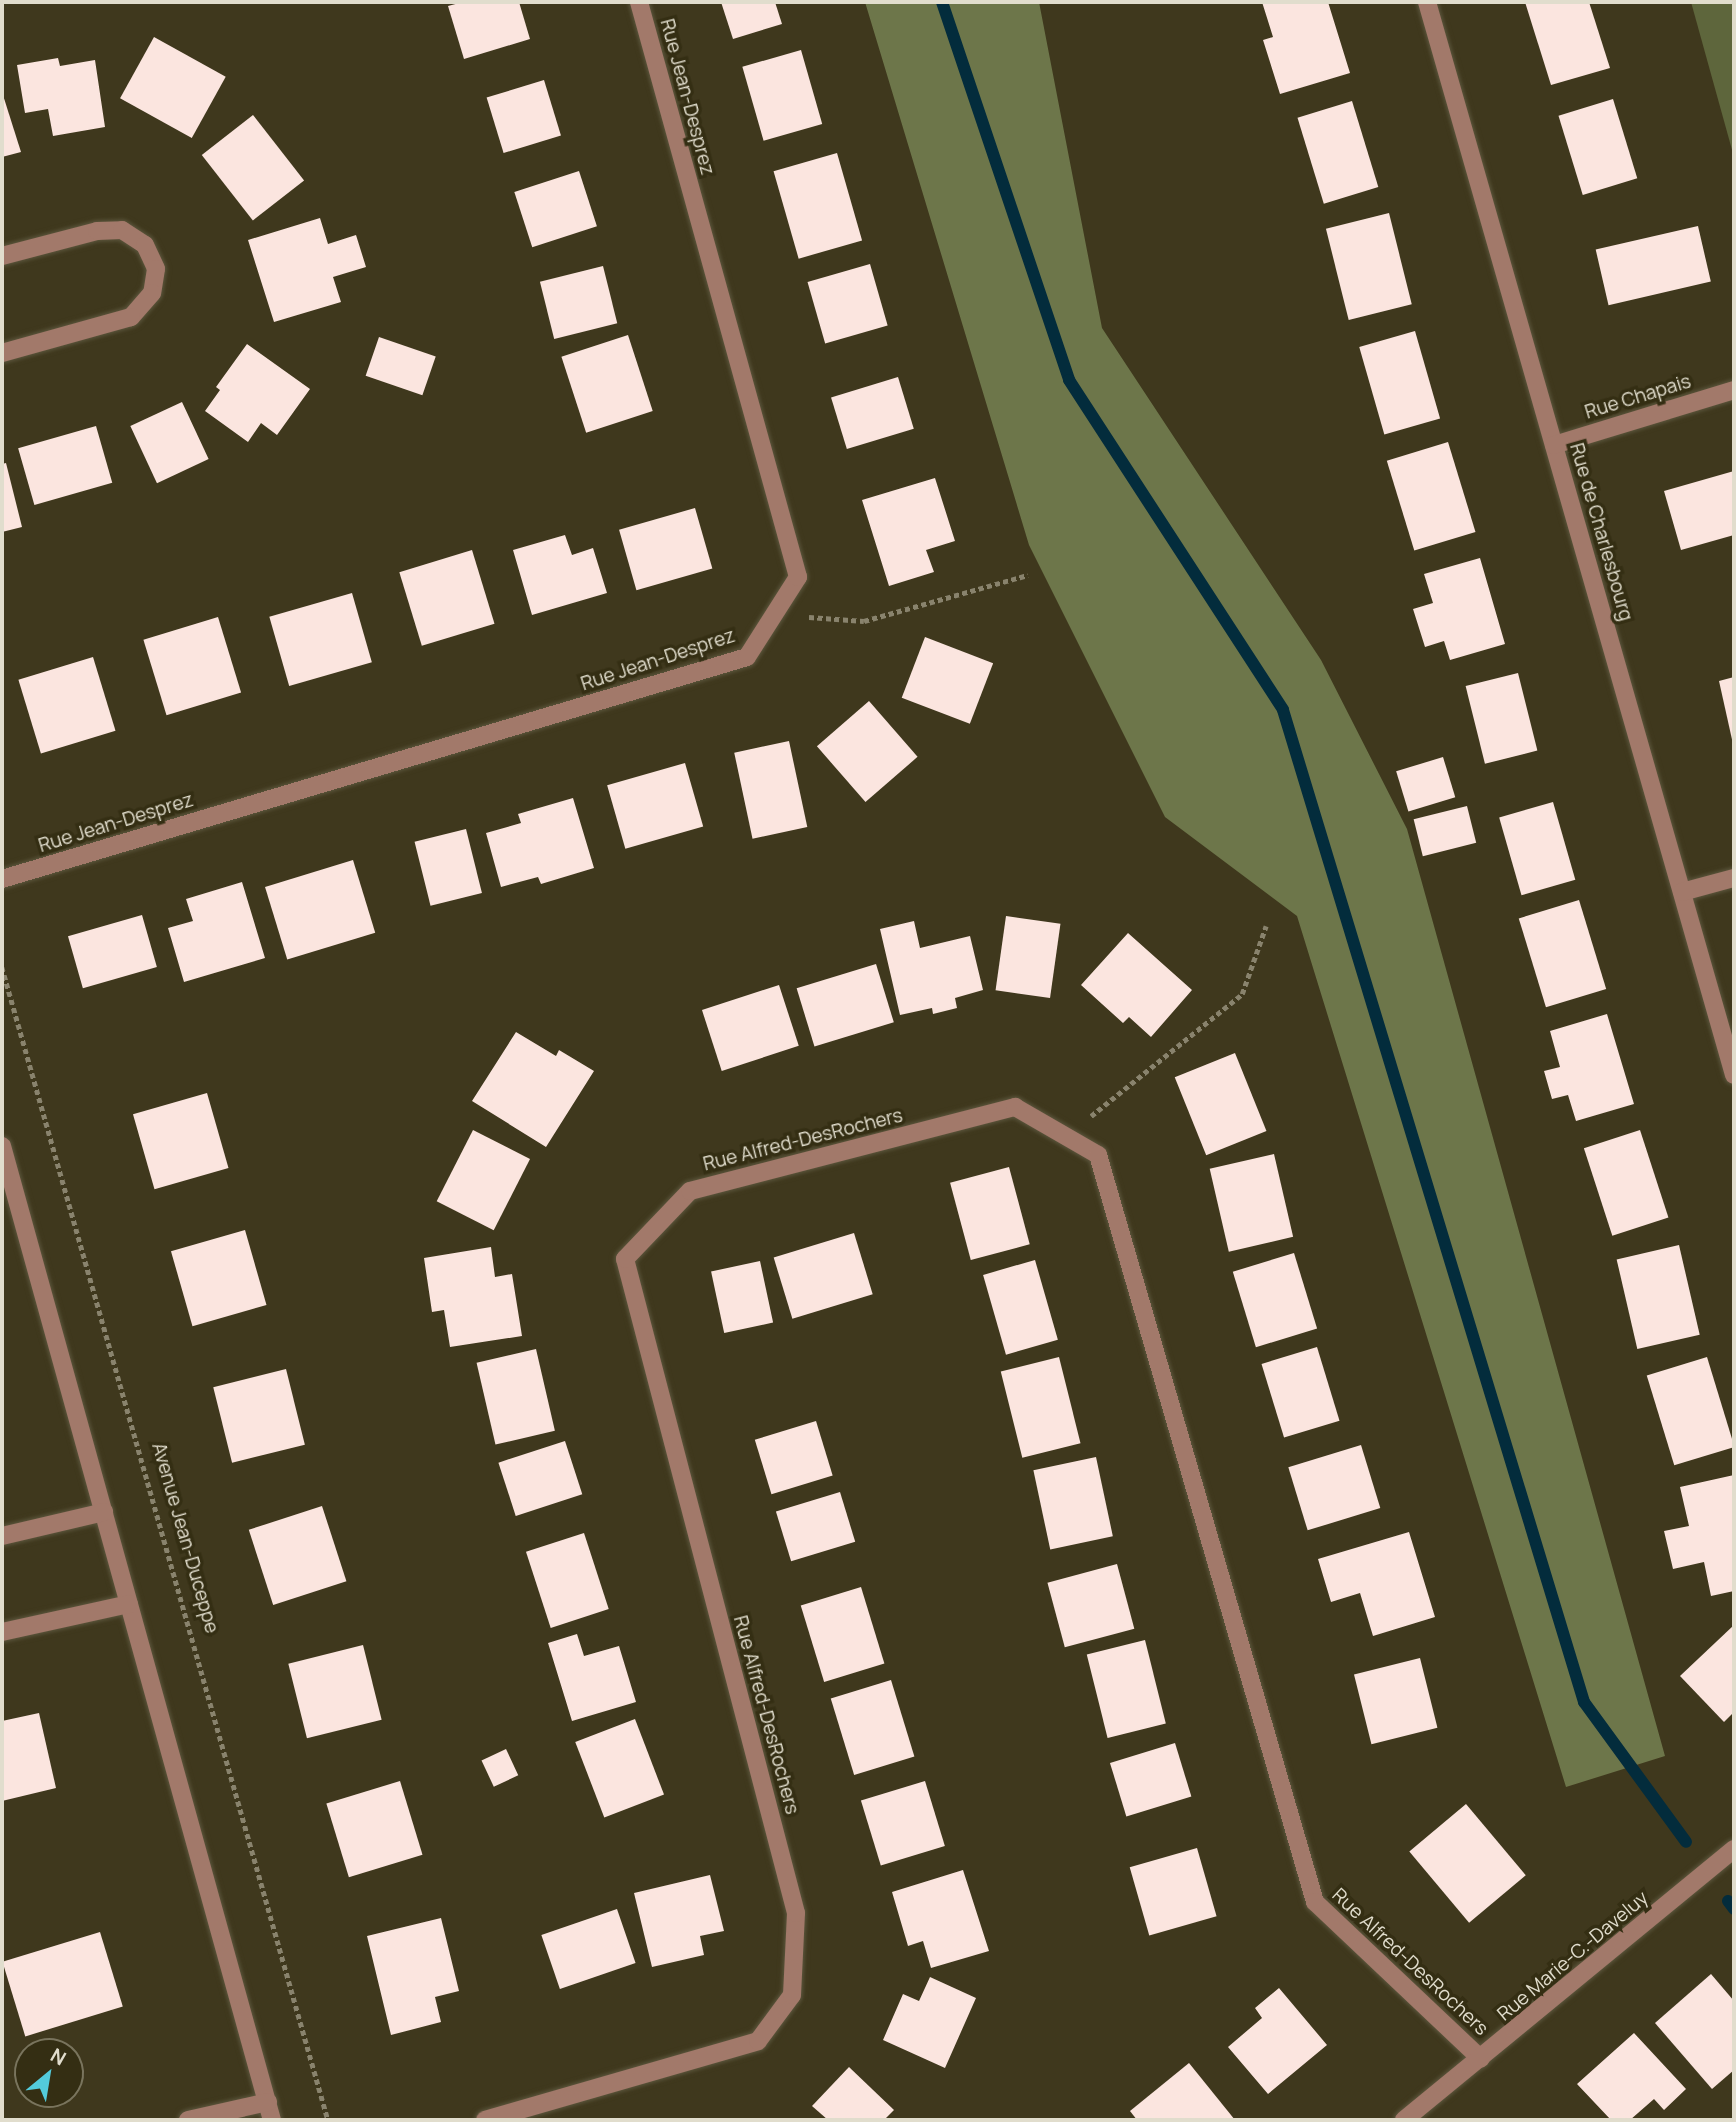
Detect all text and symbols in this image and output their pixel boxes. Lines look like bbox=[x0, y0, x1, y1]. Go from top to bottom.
street label: Rue Jean-Desprez bbox=[655, 16, 719, 178]
street label: Rue Chapais bbox=[1582, 370, 1694, 424]
street label: Rue de Charlesbourg bbox=[1565, 441, 1637, 623]
street label: Rue Jean-Desprez bbox=[578, 624, 738, 696]
street label: Rue Jean-Desprez bbox=[36, 789, 196, 857]
street label: Rue Alfred-DesRochers bbox=[701, 1104, 905, 1176]
street label: Avenue Jean-Duceppe bbox=[147, 1440, 223, 1636]
street label: Rue Alfred-DesRochers bbox=[728, 1613, 804, 1817]
street label: Rue Alfred-DesRochers bbox=[1327, 1884, 1493, 2040]
street label: Rue Marie-C.-Daveluy bbox=[1493, 1886, 1653, 2026]
north arrow bbox=[14, 2038, 84, 2108]
text: N bbox=[46, 2042, 71, 2071]

